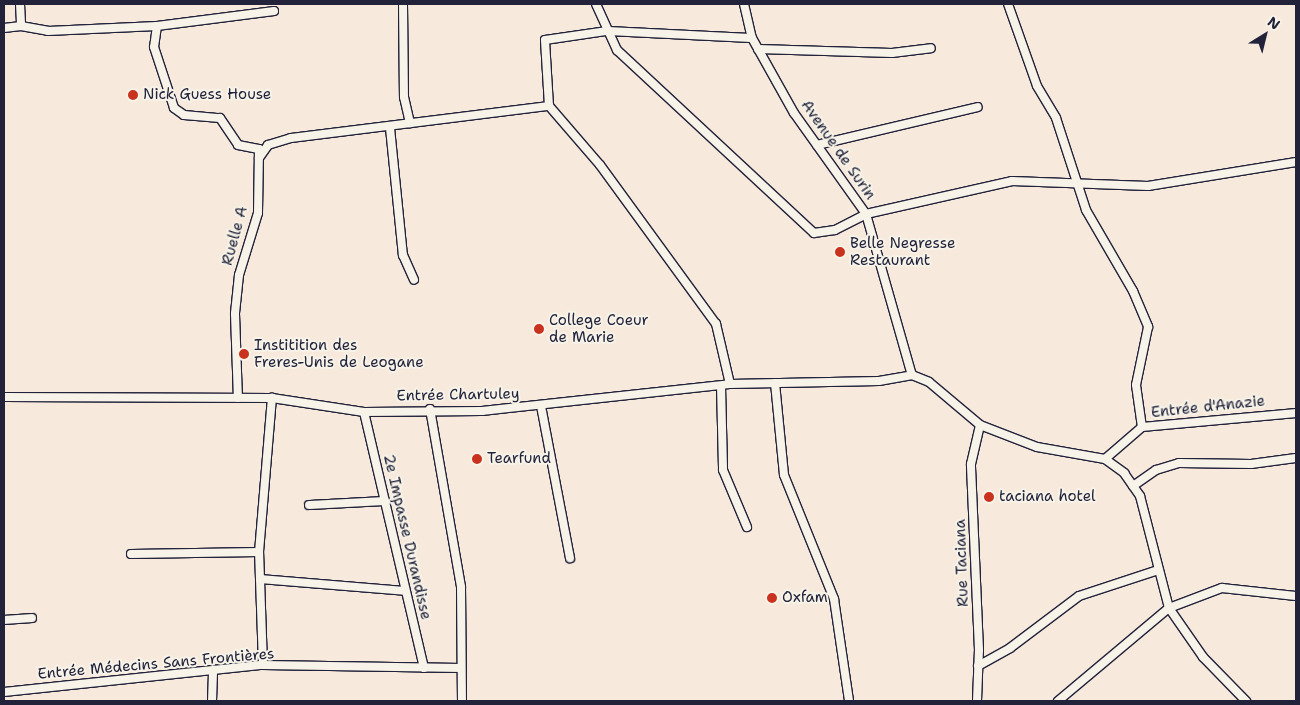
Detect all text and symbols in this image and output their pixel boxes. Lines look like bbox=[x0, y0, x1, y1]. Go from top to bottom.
north arrow bbox=[1240, 10, 1290, 60]
text: N bbox=[1264, 12, 1284, 33]
place label: Nick Guess House bbox=[143, 86, 271, 104]
marker: Nick Guess House bbox=[127, 89, 139, 101]
street label: Avenue de Surin bbox=[797, 97, 879, 203]
street label: Ruelle A bbox=[219, 205, 251, 267]
place label: Belle Negresse Restaurant bbox=[850, 234, 955, 269]
marker: Belle Negresse Restaurant bbox=[834, 246, 846, 258]
place label: College Coeur de Marie bbox=[549, 311, 649, 346]
marker: College Coeur de Marie bbox=[533, 323, 545, 335]
place label: Institition des Freres-Unis de Leogane bbox=[254, 336, 424, 371]
marker: Institition des Freres-Unis de Leogane bbox=[238, 348, 250, 360]
street label: Entrée Chartuley bbox=[396, 385, 520, 405]
street label: Entrée d'Anazie bbox=[1150, 392, 1266, 422]
place label: Tearfund bbox=[487, 450, 551, 468]
street label: 2e Impasse Durandisse bbox=[379, 453, 435, 621]
marker: Tearfund bbox=[471, 453, 483, 465]
place label: taciana hotel bbox=[999, 488, 1096, 506]
marker: taciana hotel bbox=[983, 491, 995, 503]
street label: Rue Taciana bbox=[951, 519, 973, 607]
place label: Oxfam bbox=[782, 589, 828, 607]
marker: Oxfam bbox=[766, 592, 778, 604]
street label: Entrée Médecins Sans Frontières bbox=[37, 645, 275, 683]

